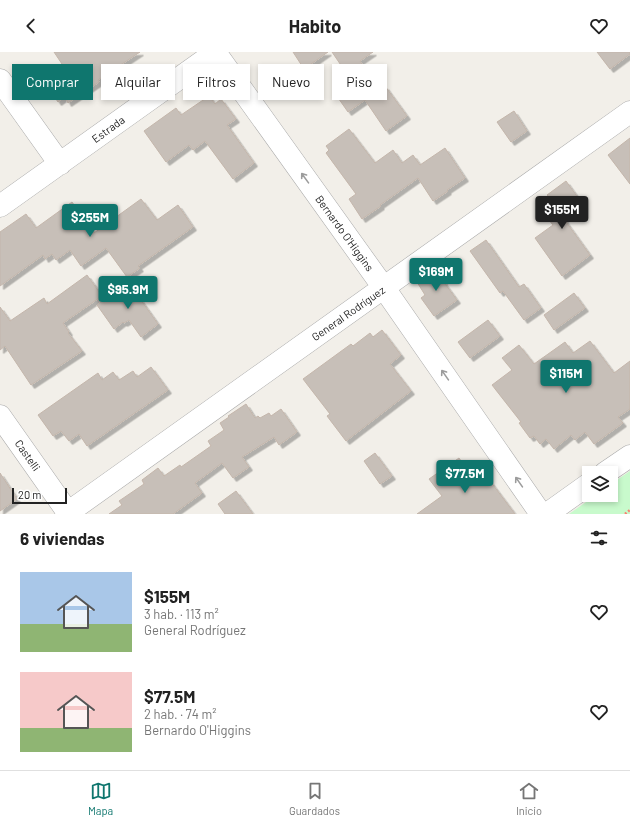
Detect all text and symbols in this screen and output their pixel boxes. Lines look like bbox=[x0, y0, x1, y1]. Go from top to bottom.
icon: back bbox=[20, 15, 42, 37]
text: Habito bbox=[289, 15, 341, 37]
icon: heart bbox=[588, 15, 610, 37]
chip: Comprar bbox=[12, 64, 93, 100]
chip: Alquilar bbox=[101, 64, 175, 100]
chip: Filtros bbox=[183, 64, 250, 100]
chip: Nuevo bbox=[258, 64, 324, 100]
chip: Piso bbox=[332, 64, 387, 100]
street label: Estrada bbox=[89, 113, 127, 145]
one-way arrow bbox=[301, 172, 309, 183]
street label: Bernardo O'Higgins bbox=[313, 193, 377, 273]
pin: $155M bbox=[534, 196, 590, 230]
text: $155M bbox=[544, 201, 580, 217]
pin: $255M bbox=[62, 204, 118, 238]
text: $255M bbox=[71, 209, 109, 225]
pin: $169M bbox=[408, 258, 464, 292]
text: $169M bbox=[418, 263, 454, 279]
pin: $95.9M bbox=[95, 276, 161, 310]
text: $95.9M bbox=[107, 281, 149, 297]
street label: General Rodríguez bbox=[309, 283, 387, 343]
pin: $115M bbox=[538, 360, 594, 394]
text: $115M bbox=[549, 365, 583, 381]
one-way arrow bbox=[441, 370, 449, 381]
street label: Castelli bbox=[13, 437, 43, 473]
pin: $77.5M bbox=[432, 460, 498, 494]
text: $77.5M bbox=[445, 465, 485, 481]
map controls bbox=[582, 466, 618, 502]
button: layers bbox=[582, 466, 618, 502]
one-way arrow bbox=[515, 477, 523, 488]
scale bar bbox=[12, 486, 67, 505]
text: 20 m bbox=[18, 488, 41, 501]
icon: filters bbox=[588, 527, 610, 549]
text: 6 viviendas bbox=[20, 528, 105, 548]
text: $155M bbox=[144, 586, 190, 606]
icon: home bbox=[52, 588, 100, 636]
icon: heart bbox=[588, 601, 610, 623]
text: 3 hab. · 113 m² bbox=[144, 606, 219, 622]
text: General Rodríguez bbox=[144, 622, 246, 638]
text: $77.5M bbox=[144, 686, 195, 706]
icon: home bbox=[52, 688, 100, 736]
icon: heart bbox=[588, 701, 610, 723]
text: 2 hab. · 74 m² bbox=[144, 706, 217, 722]
text: Bernardo O'Higgins bbox=[144, 722, 251, 738]
tab: Mapa bbox=[88, 780, 113, 817]
tab: Guardados bbox=[289, 780, 340, 817]
tab: Inicio bbox=[516, 780, 542, 817]

